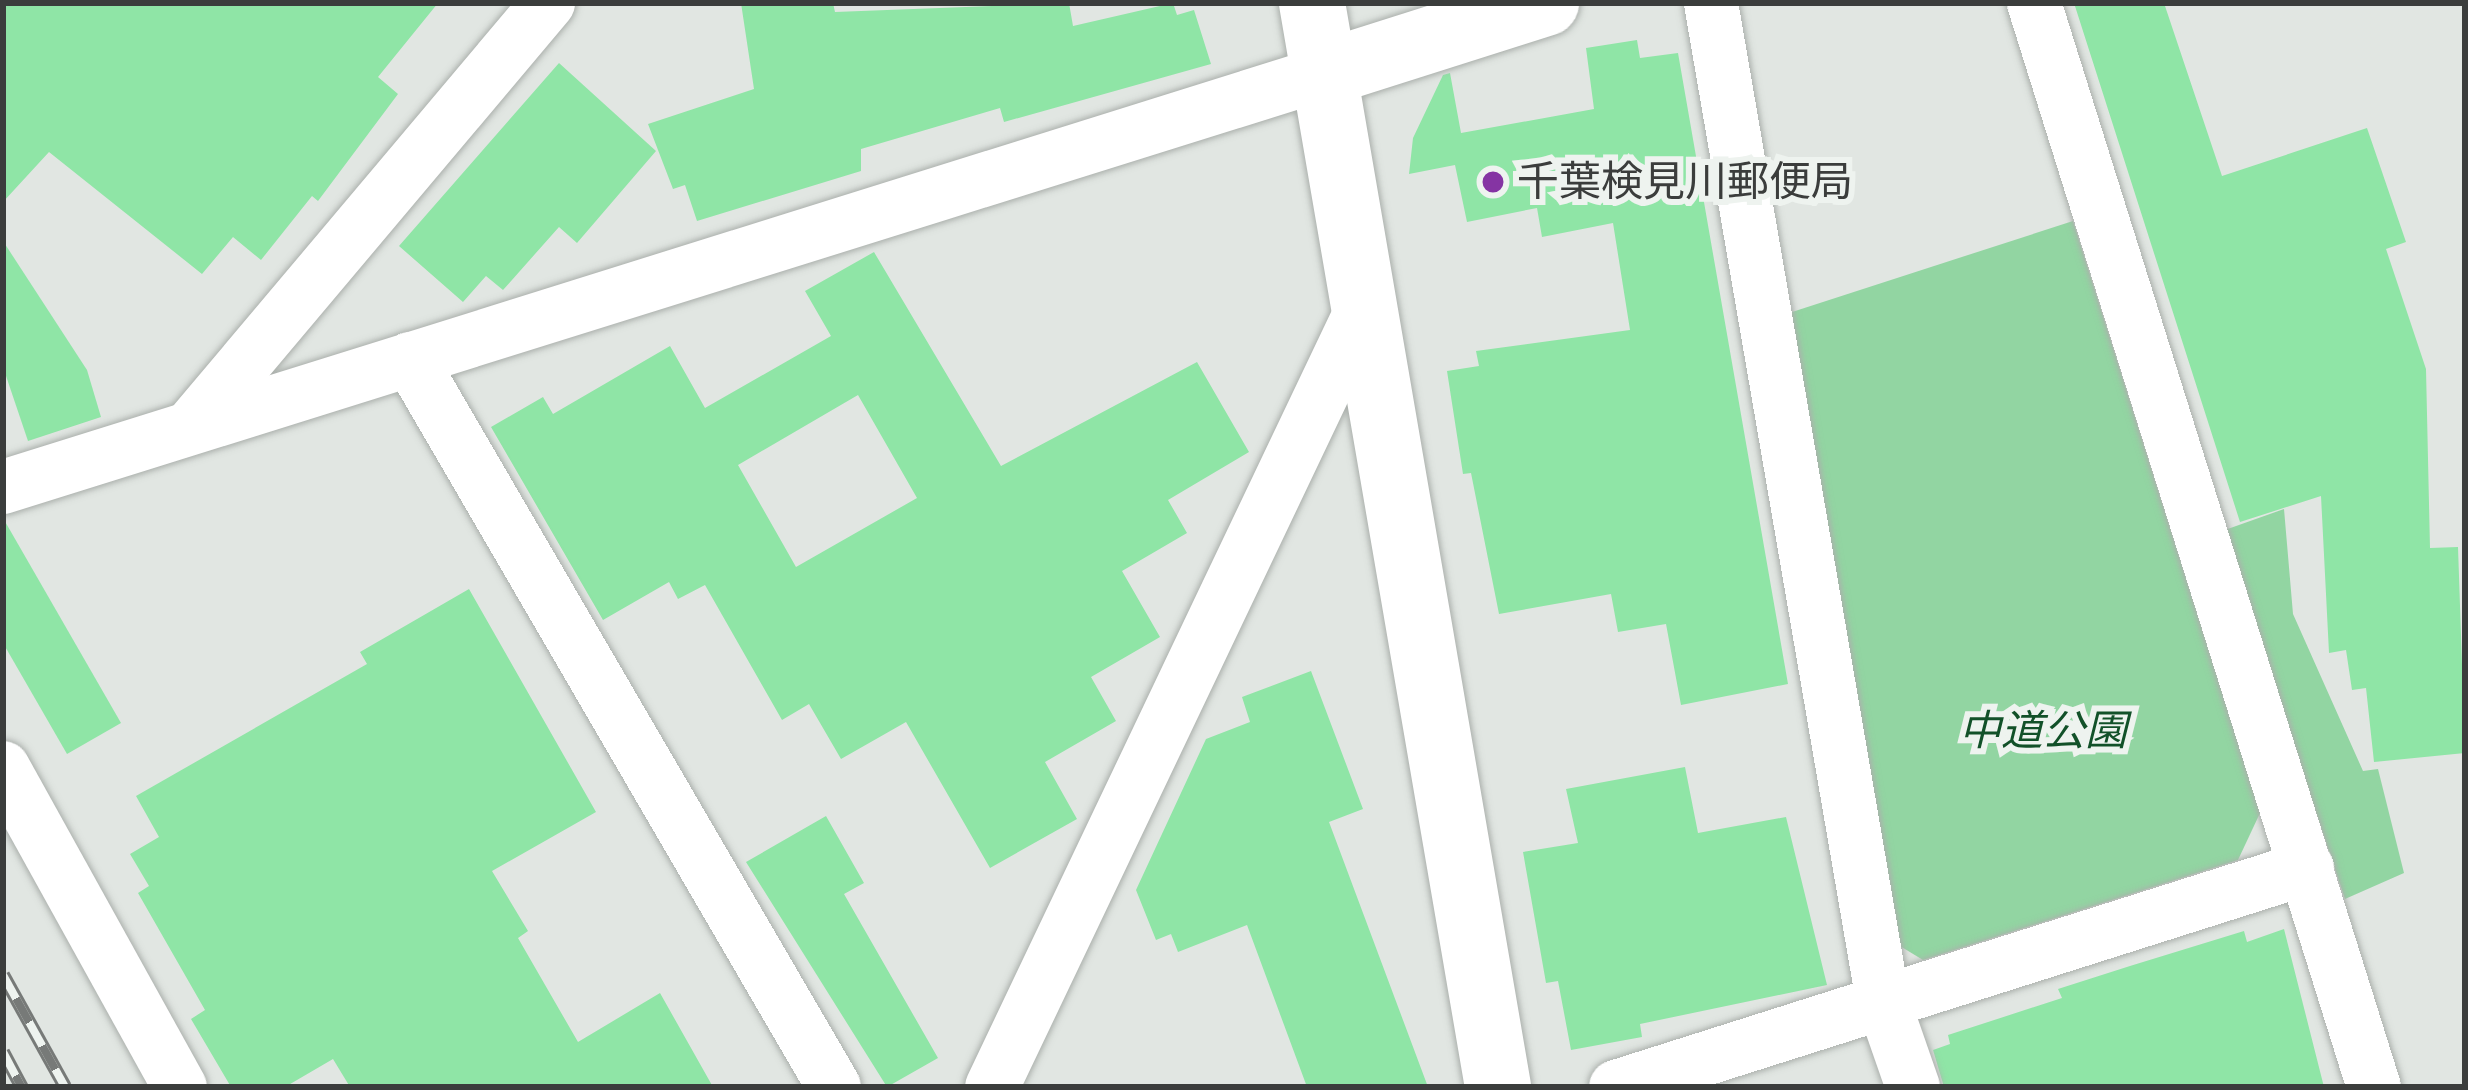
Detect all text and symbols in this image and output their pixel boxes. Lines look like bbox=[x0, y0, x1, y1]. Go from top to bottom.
place label: 千葉検見川郵便局 bbox=[1517, 157, 1853, 207]
marker: 千葉検見川郵便局 bbox=[1480, 169, 1506, 195]
park label: 中道公園 bbox=[1959, 706, 2127, 756]

